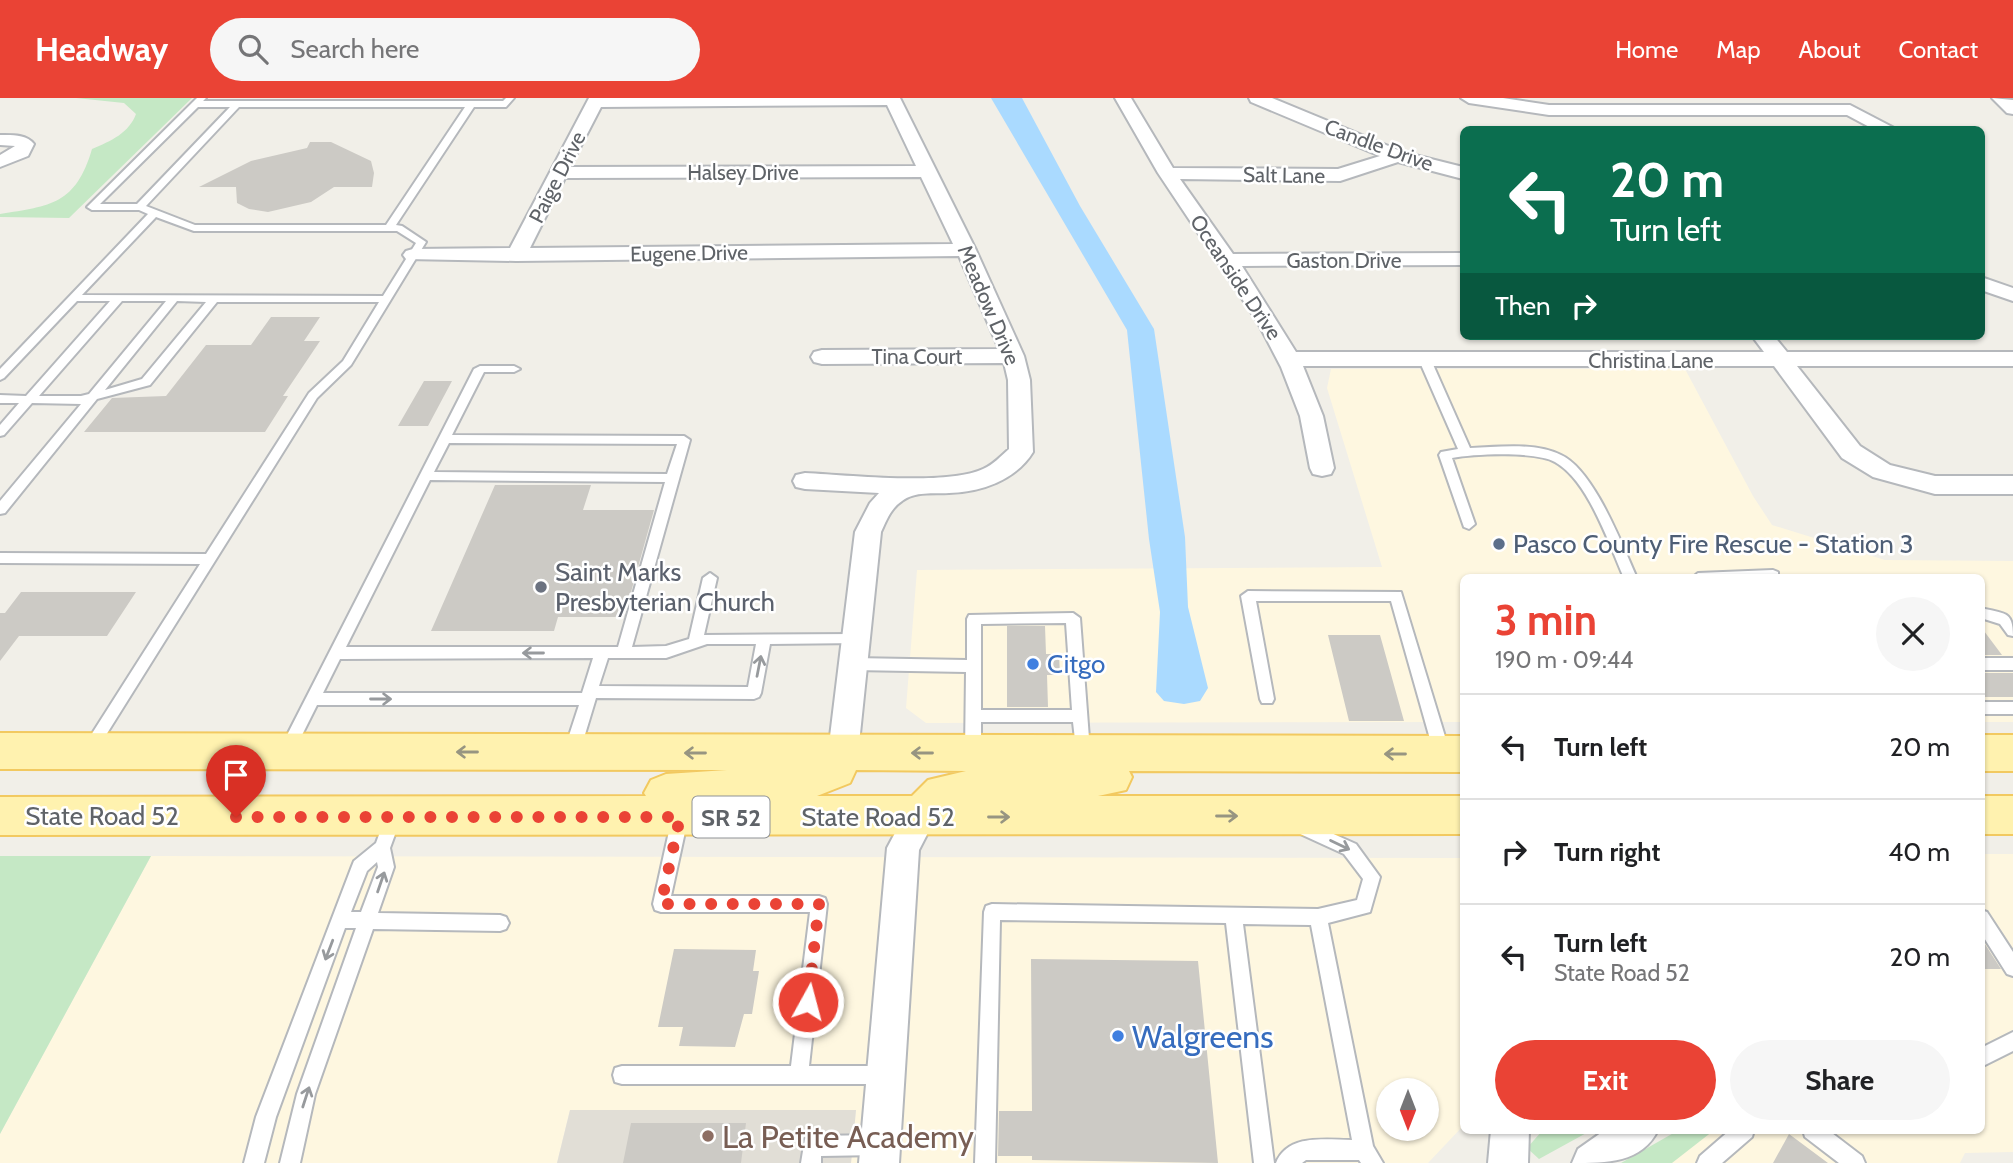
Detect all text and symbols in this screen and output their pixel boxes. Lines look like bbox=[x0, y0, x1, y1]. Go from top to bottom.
search box bbox=[210, 18, 700, 81]
text: Headway bbox=[35, 29, 168, 69]
icon: search bbox=[234, 30, 272, 68]
text: Search here bbox=[290, 33, 419, 65]
text: Home bbox=[1615, 35, 1678, 64]
text: Map bbox=[1716, 35, 1761, 64]
text: About bbox=[1799, 35, 1861, 64]
text: Contact bbox=[1899, 35, 1978, 64]
street label: Candle Drive bbox=[1321, 114, 1437, 176]
street label: Paige Drive bbox=[523, 127, 591, 227]
text: 20 m bbox=[1610, 150, 1724, 209]
icon: left bbox=[1495, 154, 1586, 245]
street label: Halsey Drive bbox=[687, 160, 799, 185]
street label: Salt Lane bbox=[1243, 162, 1326, 188]
street label: Oceanside Drive bbox=[1185, 210, 1287, 344]
text: Turn left bbox=[1610, 210, 1721, 249]
street label: Eugene Drive bbox=[630, 239, 748, 267]
street label: Meadow Drive bbox=[953, 241, 1026, 369]
street label: Gaston Drive bbox=[1287, 248, 1402, 273]
icon: right bbox=[1565, 287, 1603, 325]
text: Then bbox=[1495, 290, 1551, 322]
street label: Tina Court bbox=[872, 344, 962, 369]
street label: Christina Lane bbox=[1588, 348, 1714, 373]
place label: Pasco County Fire Rescue - Station 3 bbox=[1513, 528, 1914, 560]
marker: Pasco County Fire Rescue - Station 3 bbox=[1491, 536, 1507, 552]
place label: Saint Marks Presbyterian Church bbox=[555, 556, 775, 618]
marker: Saint Marks Presbyterian Church bbox=[533, 579, 549, 595]
text: 3 min bbox=[1495, 594, 1597, 646]
button: close bbox=[1876, 597, 1950, 671]
one-way arrow bbox=[522, 646, 545, 660]
text: 190 m · 09:44 bbox=[1495, 646, 1633, 674]
place label: Citgo bbox=[1047, 648, 1105, 680]
one-way arrow bbox=[753, 655, 766, 678]
marker: Citgo bbox=[1025, 656, 1041, 672]
one-way arrow bbox=[370, 692, 393, 706]
icon: left bbox=[1495, 728, 1533, 766]
text: Turn left bbox=[1554, 731, 1647, 763]
text: 20 m bbox=[1890, 731, 1950, 763]
pin bbox=[206, 745, 266, 817]
one-way arrow bbox=[456, 745, 479, 759]
one-way arrow bbox=[684, 746, 707, 760]
one-way arrow bbox=[911, 746, 934, 760]
one-way arrow bbox=[1384, 747, 1407, 761]
icon: arrive bbox=[217, 756, 255, 794]
road number: SR 52 bbox=[692, 796, 770, 838]
street label: State Road 52 bbox=[25, 800, 179, 832]
street label: State Road 52 bbox=[801, 801, 955, 833]
one-way arrow bbox=[1215, 809, 1238, 823]
one-way arrow bbox=[987, 810, 1010, 823]
icon: right bbox=[1495, 833, 1533, 871]
text: Turn right bbox=[1554, 836, 1660, 868]
text: 40 m bbox=[1888, 836, 1950, 868]
one-way arrow bbox=[1329, 838, 1350, 852]
one-way arrow bbox=[376, 871, 388, 893]
text: Turn left bbox=[1554, 927, 1647, 959]
one-way arrow bbox=[322, 938, 334, 960]
icon: left bbox=[1495, 938, 1533, 976]
text: 20 m bbox=[1890, 941, 1950, 973]
text: State Road 52 bbox=[1554, 959, 1690, 987]
position arrow bbox=[771, 965, 845, 1039]
place label: Walgreens bbox=[1132, 1017, 1273, 1056]
marker: Walgreens bbox=[1110, 1028, 1126, 1044]
button: Exit bbox=[1495, 1040, 1716, 1120]
button: Share bbox=[1730, 1040, 1950, 1120]
north arrow bbox=[1376, 1078, 1438, 1141]
map controls bbox=[1376, 1078, 1439, 1141]
one-way arrow bbox=[301, 1086, 313, 1108]
place label: La Petite Academy bbox=[722, 1117, 974, 1156]
marker: La Petite Academy bbox=[700, 1128, 716, 1144]

